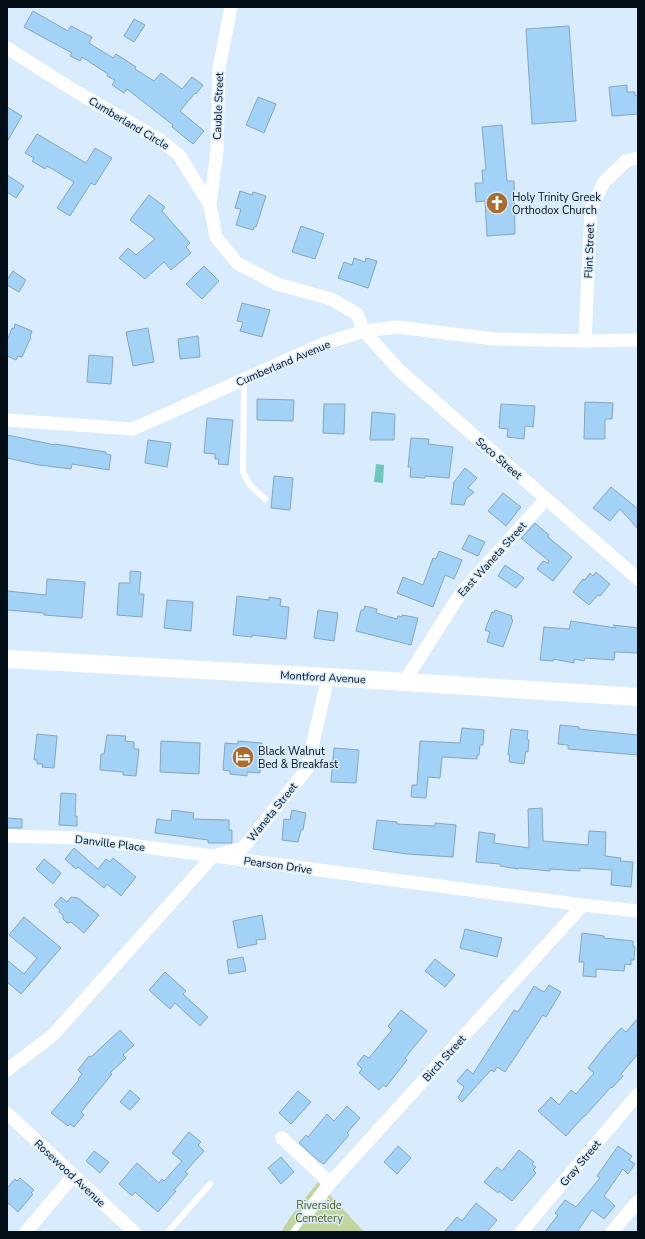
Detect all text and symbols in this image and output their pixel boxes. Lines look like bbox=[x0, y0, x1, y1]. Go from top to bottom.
street label: Cauble Street bbox=[210, 72, 227, 140]
street label: Cumberland Circle bbox=[86, 93, 172, 154]
church icon: Holy Trinity Greek Orthodox Church bbox=[484, 190, 510, 216]
place label: Holy Trinity Greek Orthodox Church bbox=[512, 190, 601, 218]
street label: Flint Street bbox=[581, 223, 598, 279]
street label: Cumberland Avenue bbox=[234, 337, 333, 390]
street label: Soco Street bbox=[472, 434, 525, 483]
street label: East Waneta Street bbox=[455, 519, 530, 600]
street label: Montford Avenue bbox=[280, 668, 366, 687]
hotel icon: Black Walnut Bed & Breakfast bbox=[230, 744, 256, 770]
place label: Black Walnut Bed & Breakfast bbox=[258, 744, 338, 772]
street label: Waneta Street bbox=[244, 780, 301, 845]
street label: Danville Place bbox=[74, 832, 146, 855]
street label: Pearson Drive bbox=[243, 853, 313, 878]
street label: Birch Street bbox=[419, 1032, 469, 1085]
street label: Rosewood Avenue bbox=[31, 1136, 109, 1210]
street label: Gray Street bbox=[557, 1137, 604, 1190]
park label: Riverside Cemetery bbox=[295, 1198, 343, 1226]

